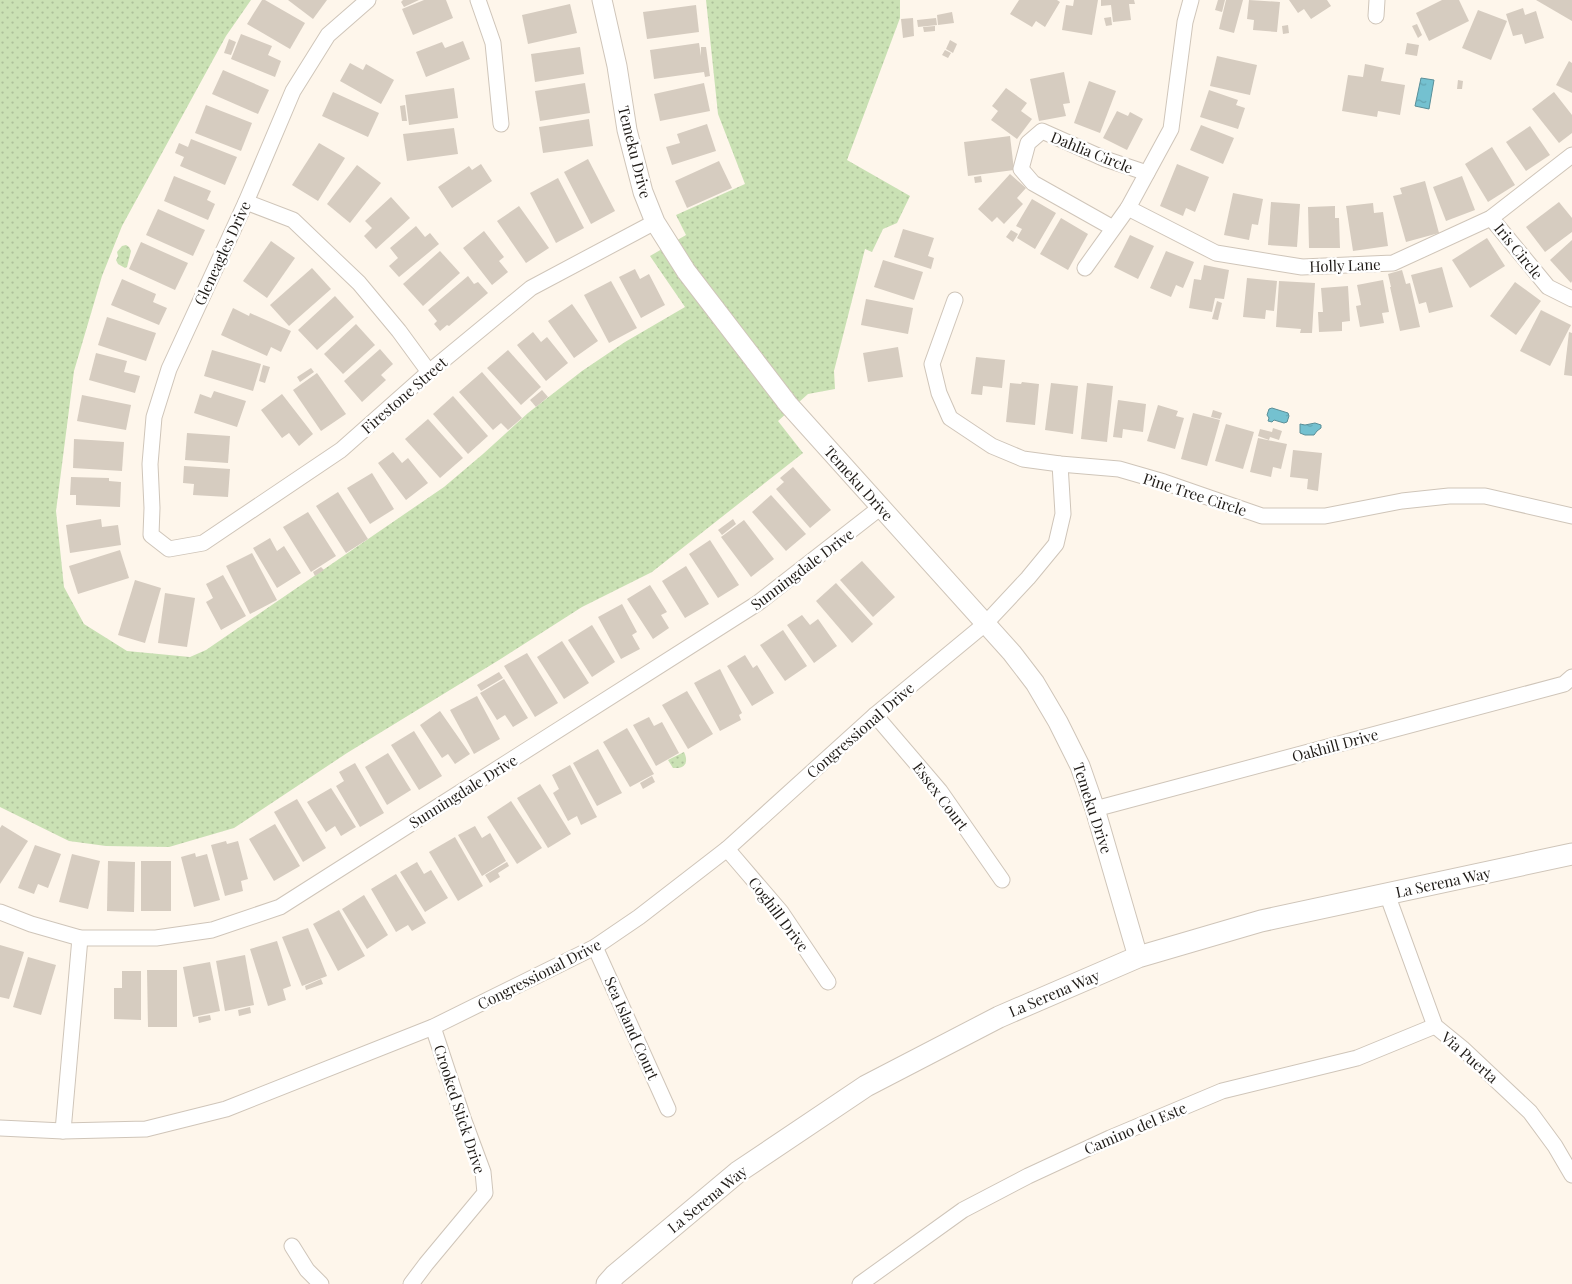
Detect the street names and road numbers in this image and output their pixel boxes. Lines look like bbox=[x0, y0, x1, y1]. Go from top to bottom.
street label: Temeku Drive bbox=[614, 104, 656, 200]
street label: Dahlia Circle bbox=[1048, 126, 1136, 178]
street label: Gleneagles Drive bbox=[189, 198, 255, 308]
street label: Iris Circle bbox=[1490, 219, 1548, 283]
street label: Holly Lane bbox=[1309, 254, 1381, 276]
street label: Firestone Street bbox=[357, 352, 452, 438]
street label: Temeku Drive bbox=[820, 441, 898, 525]
street label: Pine Tree Circle bbox=[1141, 468, 1249, 520]
street label: Sunningdale Drive bbox=[746, 524, 858, 614]
street label: Congressional Drive bbox=[802, 678, 918, 782]
street label: Oakhill Drive bbox=[1290, 724, 1380, 766]
street label: Sunningdale Drive bbox=[405, 750, 521, 832]
street label: Essex Court bbox=[909, 758, 974, 835]
street label: Temeku Drive bbox=[1069, 760, 1117, 856]
street label: La Serena Way bbox=[1394, 862, 1493, 902]
street label: Coghill Drive bbox=[744, 873, 814, 955]
street label: Congressional Drive bbox=[474, 934, 604, 1014]
street label: La Serena Way bbox=[1006, 965, 1103, 1021]
street label: Sea Island Court bbox=[600, 973, 664, 1083]
street label: Via Puerta bbox=[1437, 1026, 1503, 1088]
street label: Crooked Stick Drive bbox=[430, 1042, 490, 1176]
street label: Camino del Este bbox=[1081, 1097, 1189, 1159]
street label: La Serena Way bbox=[663, 1161, 751, 1237]

